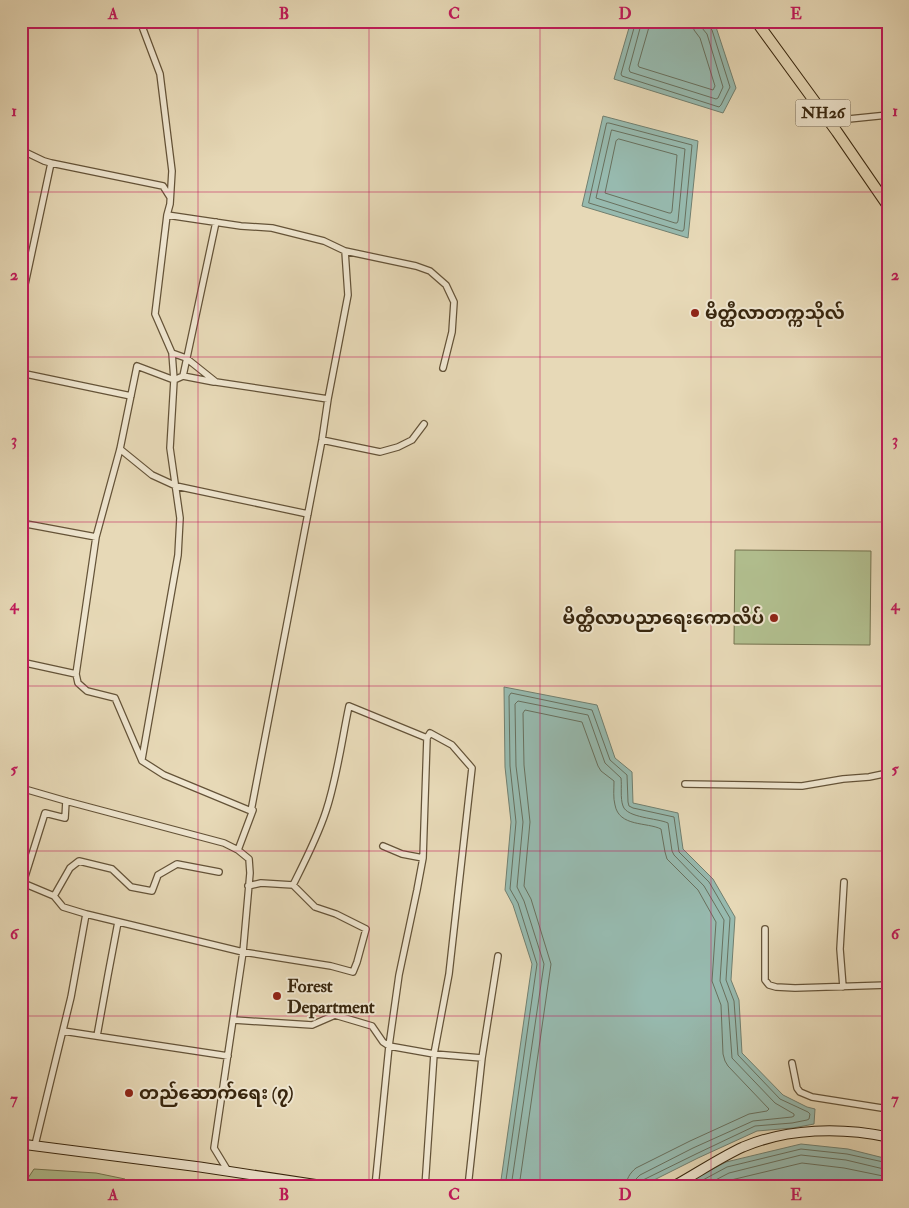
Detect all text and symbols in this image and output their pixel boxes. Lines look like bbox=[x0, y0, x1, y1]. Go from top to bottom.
text: A bbox=[107, 4, 119, 24]
text: B bbox=[279, 4, 289, 24]
text: C bbox=[448, 4, 460, 24]
text: D bbox=[618, 4, 632, 24]
text: E bbox=[790, 4, 802, 24]
road number: NH26 bbox=[796, 100, 850, 126]
text: 1 bbox=[11, 101, 17, 121]
text: 1 bbox=[892, 101, 898, 121]
text: 2 bbox=[10, 265, 18, 285]
text: 2 bbox=[891, 265, 899, 285]
place label: မိတ္ထီလာတက္ကသိုလ် bbox=[705, 301, 845, 327]
marker: မိတ္ထီလာတက္ကသိုလ် bbox=[689, 307, 701, 319]
text: 3 bbox=[11, 430, 17, 450]
text: 3 bbox=[892, 430, 898, 450]
text: 4 bbox=[9, 595, 20, 615]
text: 4 bbox=[890, 595, 901, 615]
place label: မိတ္ထီလာပညာရေးကောလိပ် bbox=[563, 606, 764, 632]
marker: မိတ္ထီလာပညာရေးကောလိပ် bbox=[768, 612, 780, 624]
text: 5 bbox=[10, 759, 18, 779]
text: 5 bbox=[891, 759, 899, 779]
text: 6 bbox=[10, 924, 20, 944]
text: 6 bbox=[891, 924, 901, 944]
place label: Forest Department bbox=[287, 975, 375, 1019]
marker: Forest Department bbox=[271, 990, 283, 1002]
place label: တည်ဆောက်ရေး (၇) bbox=[139, 1081, 294, 1107]
marker: တည်ဆောက်ရေး (၇) bbox=[123, 1087, 135, 1099]
text: 7 bbox=[10, 1089, 18, 1109]
text: 7 bbox=[891, 1089, 899, 1109]
text: A bbox=[107, 1185, 119, 1205]
text: B bbox=[279, 1185, 289, 1205]
text: C bbox=[448, 1185, 460, 1205]
text: D bbox=[618, 1185, 632, 1205]
text: E bbox=[790, 1185, 802, 1205]

